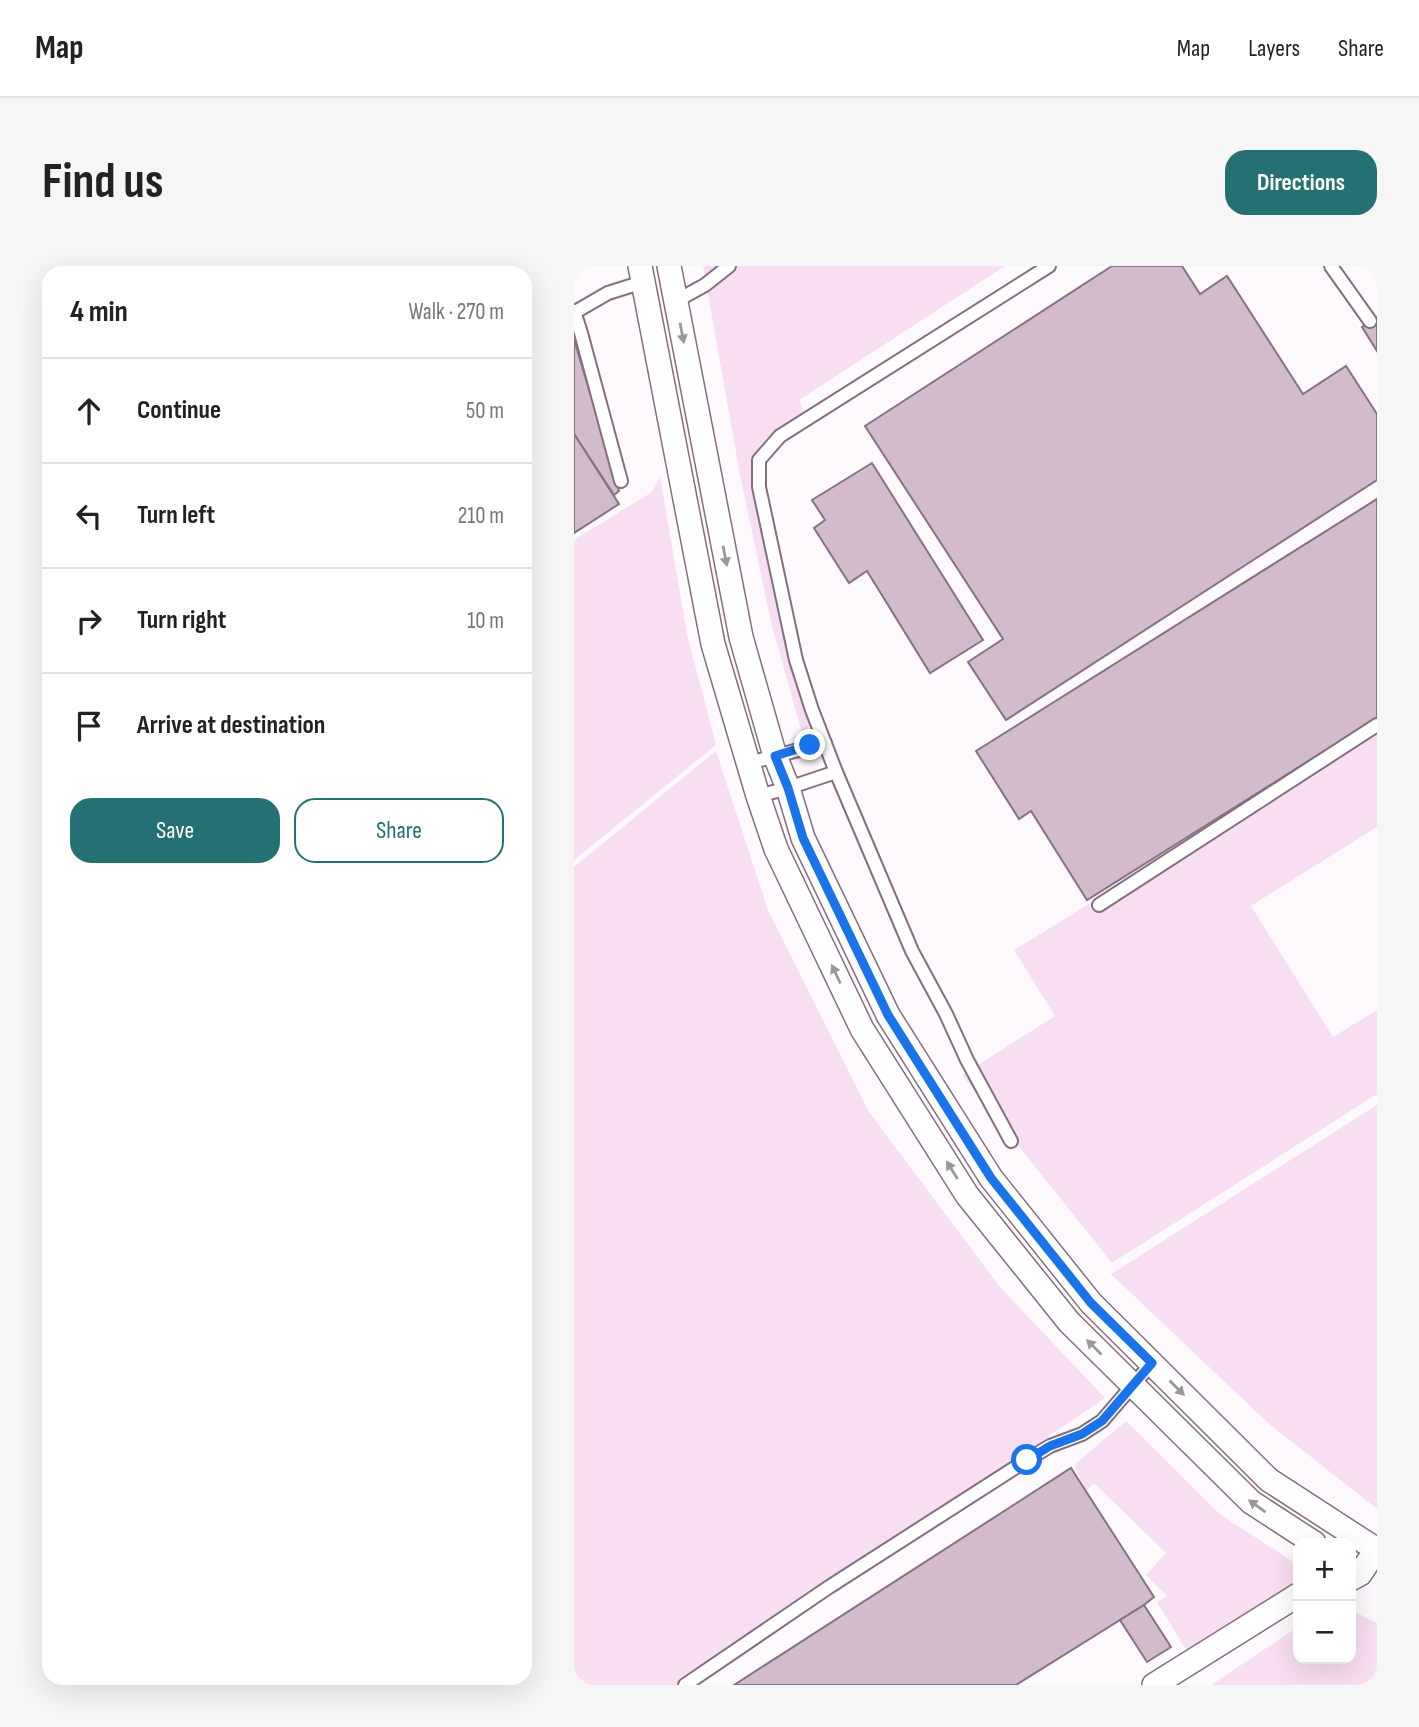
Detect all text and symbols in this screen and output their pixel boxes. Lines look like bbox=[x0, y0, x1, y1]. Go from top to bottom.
text: Map bbox=[35, 28, 84, 68]
text: Map bbox=[1177, 34, 1210, 63]
text: Layers bbox=[1248, 34, 1300, 63]
text: Share bbox=[1338, 34, 1384, 63]
button: Directions bbox=[1225, 150, 1377, 215]
text: Find us bbox=[42, 153, 164, 212]
text: 4 min bbox=[70, 294, 128, 330]
text: Walk · 270 m bbox=[409, 298, 504, 326]
one-way arrow bbox=[677, 322, 688, 344]
icon: ahead bbox=[70, 392, 108, 430]
text: Continue bbox=[137, 395, 221, 426]
text: 50 m bbox=[466, 397, 504, 425]
icon: left bbox=[70, 497, 108, 535]
text: Turn left bbox=[137, 500, 215, 531]
text: 210 m bbox=[458, 502, 504, 530]
one-way arrow bbox=[720, 545, 731, 567]
icon: right bbox=[70, 602, 108, 640]
text: Turn right bbox=[137, 605, 226, 636]
text: 10 m bbox=[467, 607, 504, 635]
icon: arrive bbox=[70, 707, 108, 745]
text: Arrive at destination bbox=[137, 710, 325, 741]
route end bbox=[794, 729, 825, 760]
button: Save bbox=[70, 798, 280, 863]
button: Share bbox=[294, 798, 504, 863]
one-way arrow bbox=[830, 964, 842, 984]
one-way arrow bbox=[945, 1160, 958, 1180]
one-way arrow bbox=[1086, 1339, 1102, 1356]
one-way arrow bbox=[1168, 1379, 1185, 1395]
route start bbox=[1011, 1444, 1042, 1475]
one-way arrow bbox=[1248, 1499, 1266, 1513]
map controls bbox=[1293, 1538, 1356, 1664]
button: + bbox=[1293, 1538, 1356, 1601]
button: − bbox=[1293, 1601, 1356, 1664]

